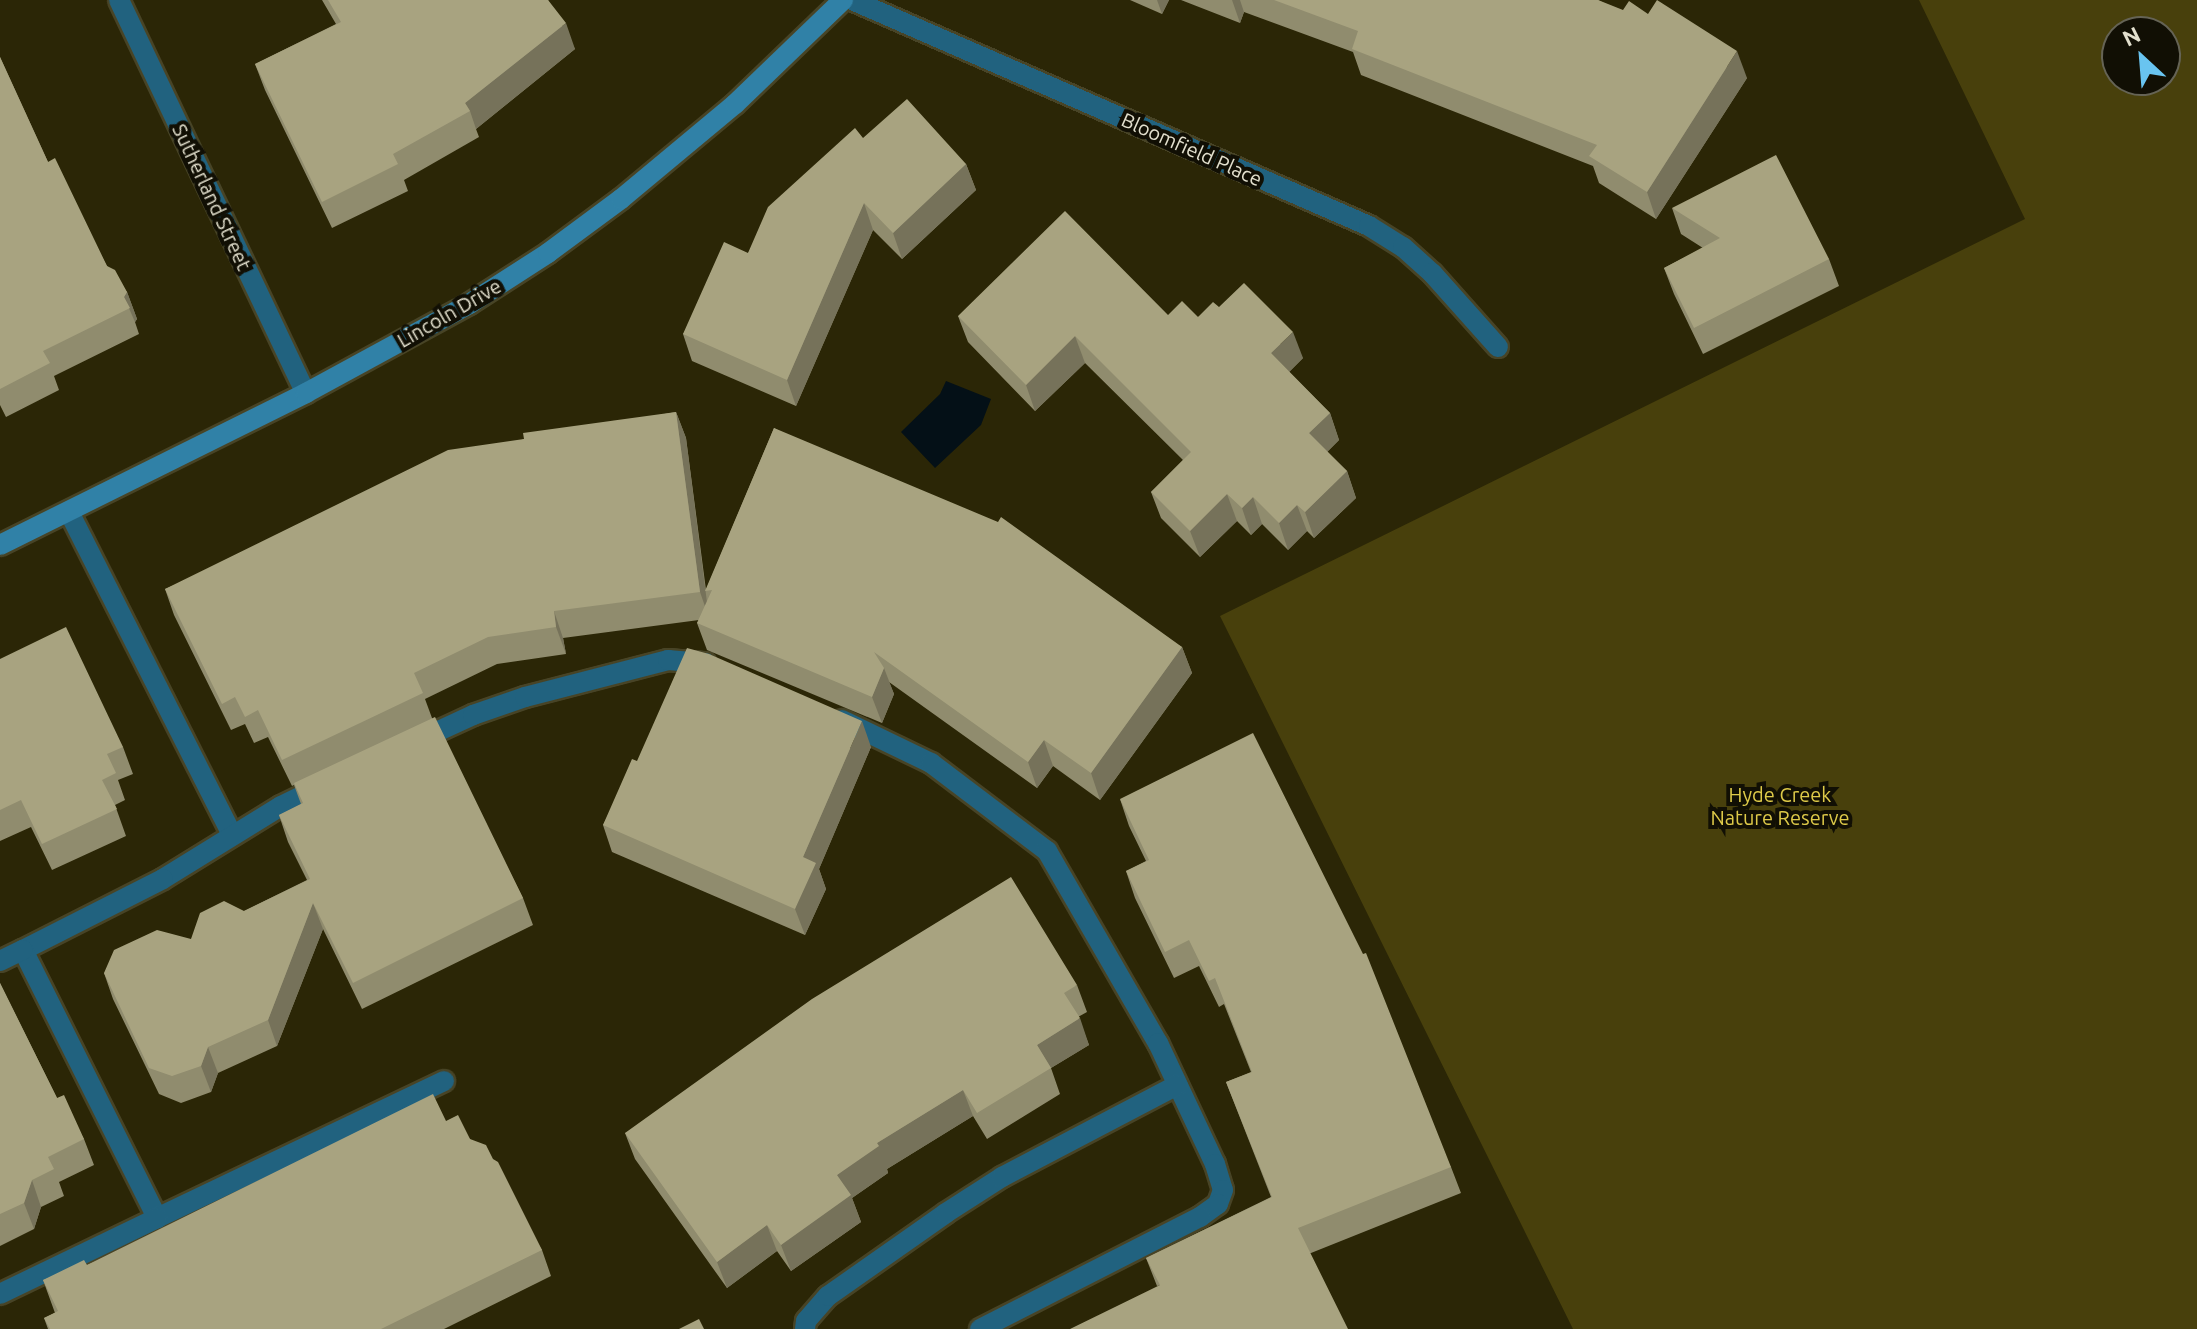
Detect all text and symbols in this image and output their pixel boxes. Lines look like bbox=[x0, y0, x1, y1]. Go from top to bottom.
north arrow bbox=[2101, 16, 2181, 96]
text: N bbox=[2118, 21, 2144, 51]
street label: Bloomfield Place bbox=[1118, 107, 1266, 191]
street label: Sutherland Street bbox=[168, 120, 256, 274]
street label: Lincoln Drive bbox=[393, 274, 505, 352]
park label: Hyde Creek Nature Reserve bbox=[1711, 782, 1849, 829]

